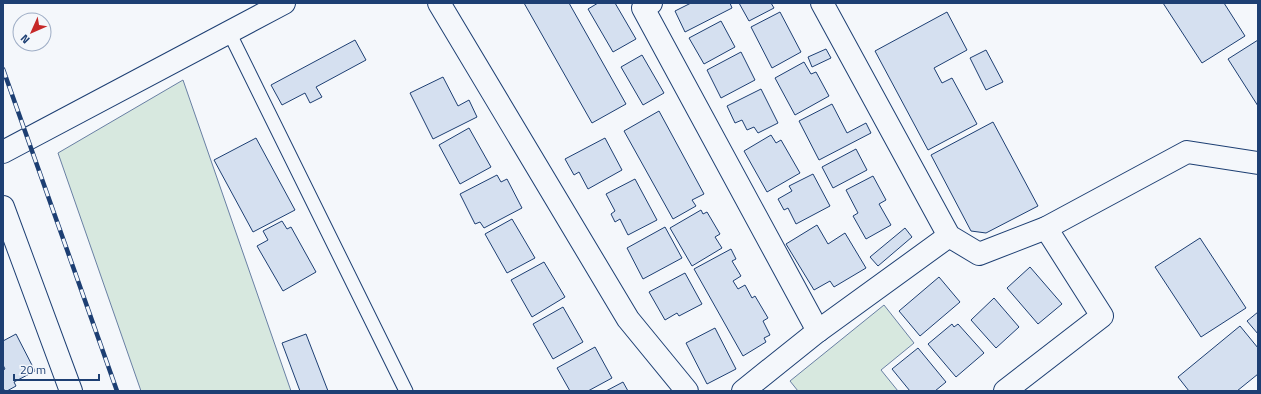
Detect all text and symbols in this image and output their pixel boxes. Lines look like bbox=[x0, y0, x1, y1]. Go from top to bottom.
north arrow bbox=[12, 12, 52, 52]
text: N bbox=[17, 31, 33, 47]
scale bar bbox=[14, 356, 99, 382]
text: 20 m bbox=[20, 360, 46, 379]

